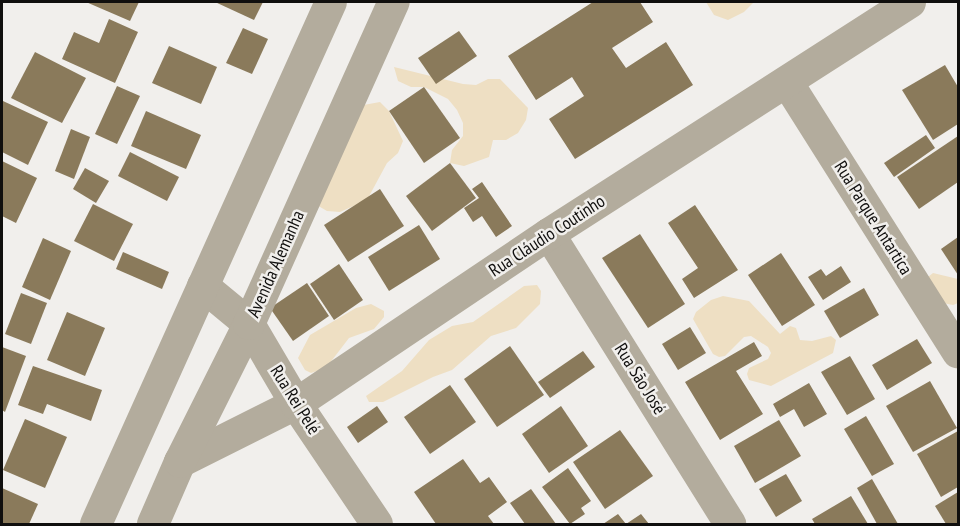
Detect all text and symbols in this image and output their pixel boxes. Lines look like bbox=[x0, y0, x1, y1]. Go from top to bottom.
street label: Rua Parque Antartica bbox=[829, 157, 917, 279]
street label: Rua Cláudio Coutinho bbox=[485, 190, 609, 282]
street label: Avenida Alemanha bbox=[243, 207, 309, 321]
street label: Rua São José bbox=[610, 340, 670, 418]
street label: Rua Rei Pelé bbox=[265, 362, 325, 438]

